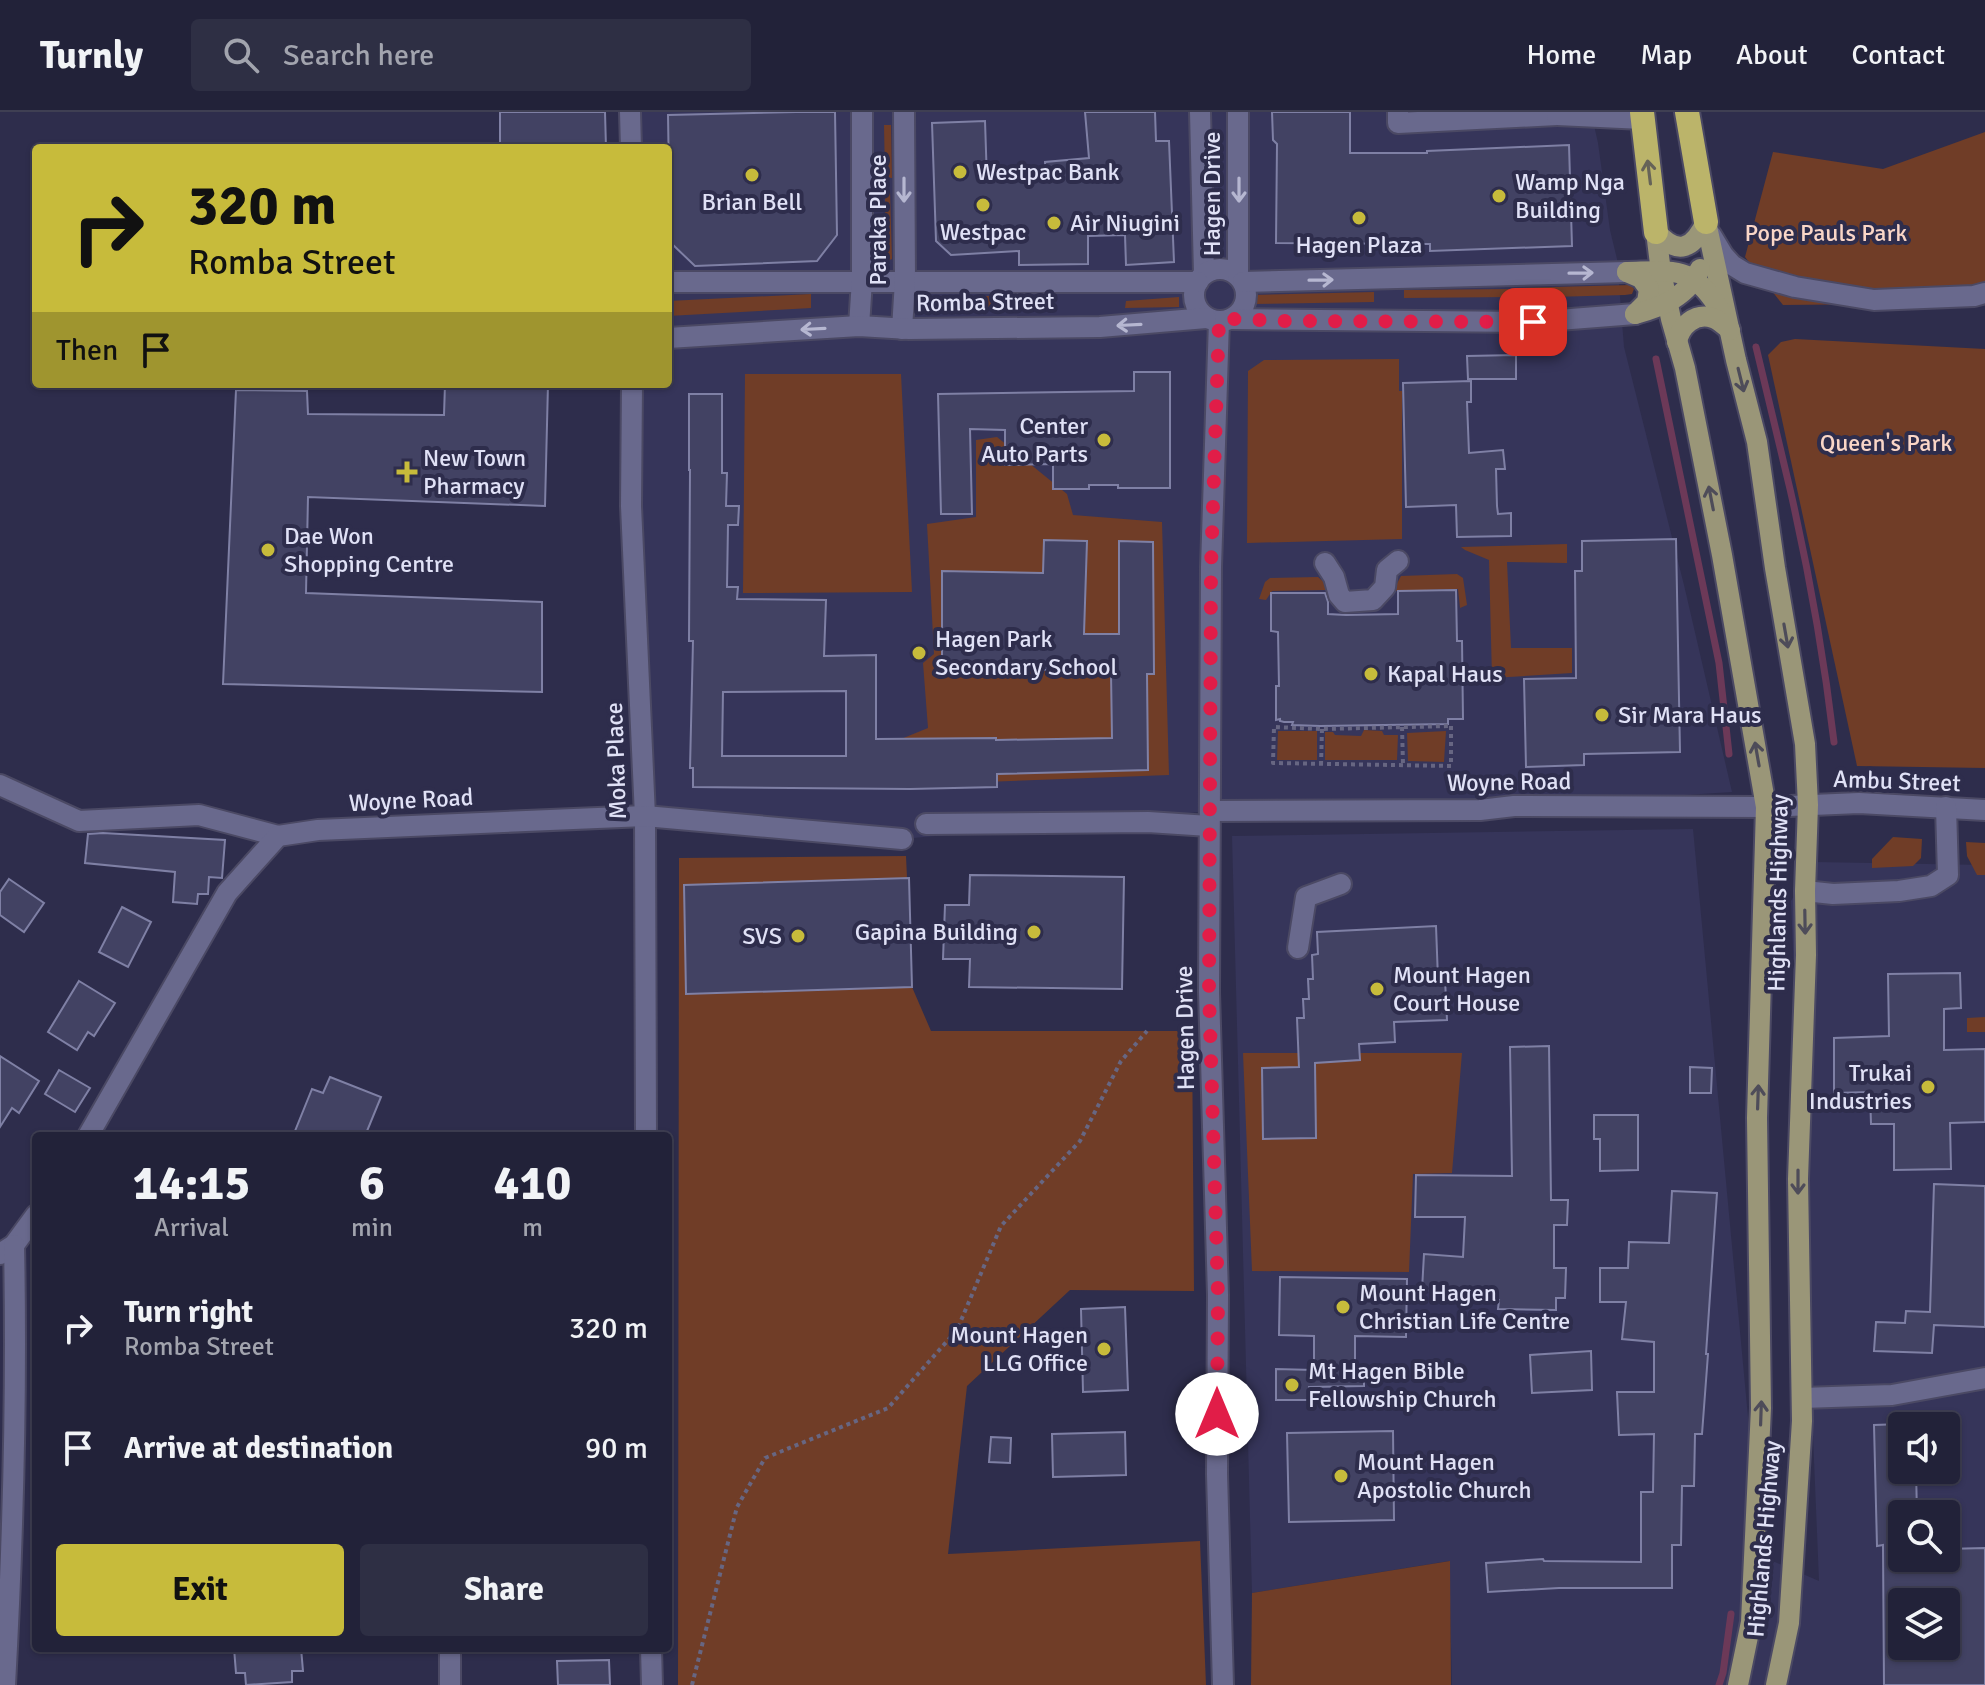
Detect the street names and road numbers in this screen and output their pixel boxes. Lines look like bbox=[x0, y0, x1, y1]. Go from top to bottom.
street label: Hagen Drive bbox=[1197, 132, 1227, 257]
street label: Paraka Place bbox=[863, 154, 893, 286]
street label: Romba Street bbox=[916, 286, 1054, 318]
street label: Moka Place bbox=[599, 702, 633, 820]
street label: Ambu Street bbox=[1833, 764, 1961, 798]
street label: Woyne Road bbox=[1446, 766, 1572, 798]
street label: Woyne Road bbox=[348, 782, 474, 818]
street label: Highlands Highway bbox=[1761, 794, 1795, 992]
street label: Hagen Drive bbox=[1169, 965, 1201, 1091]
street label: Highlands Highway bbox=[1740, 1439, 1788, 1639]

